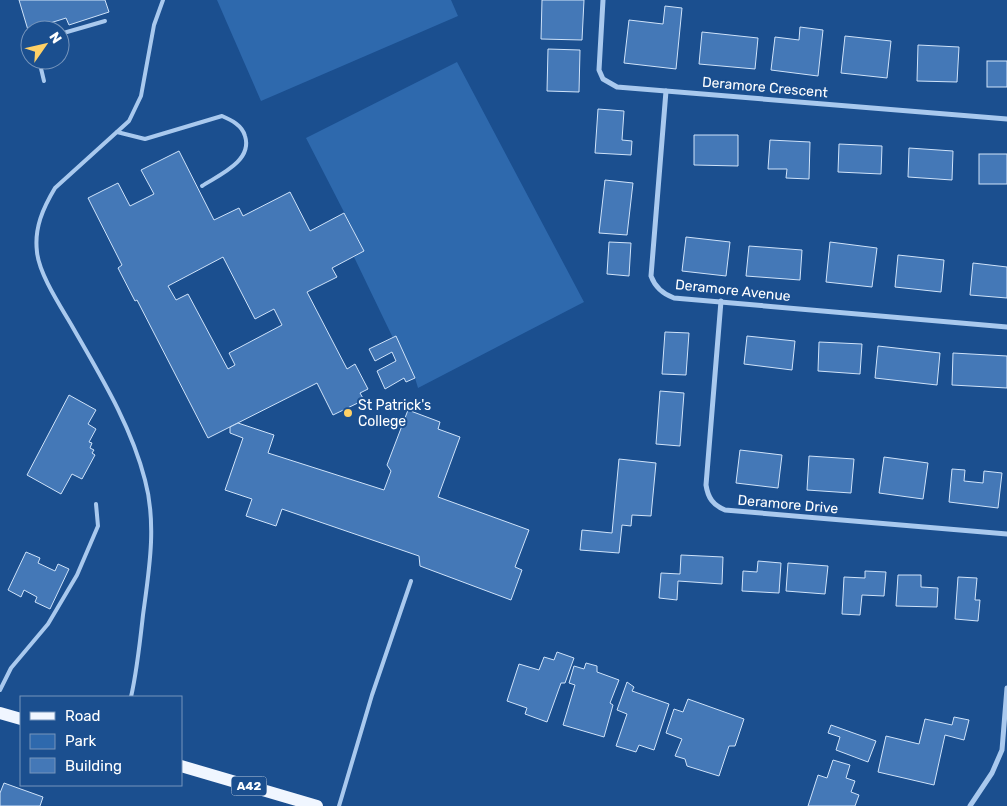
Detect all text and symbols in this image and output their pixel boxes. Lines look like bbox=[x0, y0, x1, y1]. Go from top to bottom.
north arrow bbox=[20, 20, 70, 70]
text: N bbox=[45, 29, 65, 47]
street label: Deramore Crescent bbox=[701, 74, 829, 102]
street label: Deramore Avenue bbox=[674, 276, 792, 305]
place label: St Patrick's College bbox=[358, 397, 431, 430]
marker: St Patrick's College bbox=[342, 407, 354, 419]
street label: Deramore Drive bbox=[737, 492, 839, 517]
legend bbox=[20, 696, 182, 786]
text: Road bbox=[65, 707, 101, 725]
text: Park bbox=[65, 732, 96, 750]
text: Building bbox=[65, 757, 122, 775]
road number: A42 bbox=[232, 776, 266, 796]

